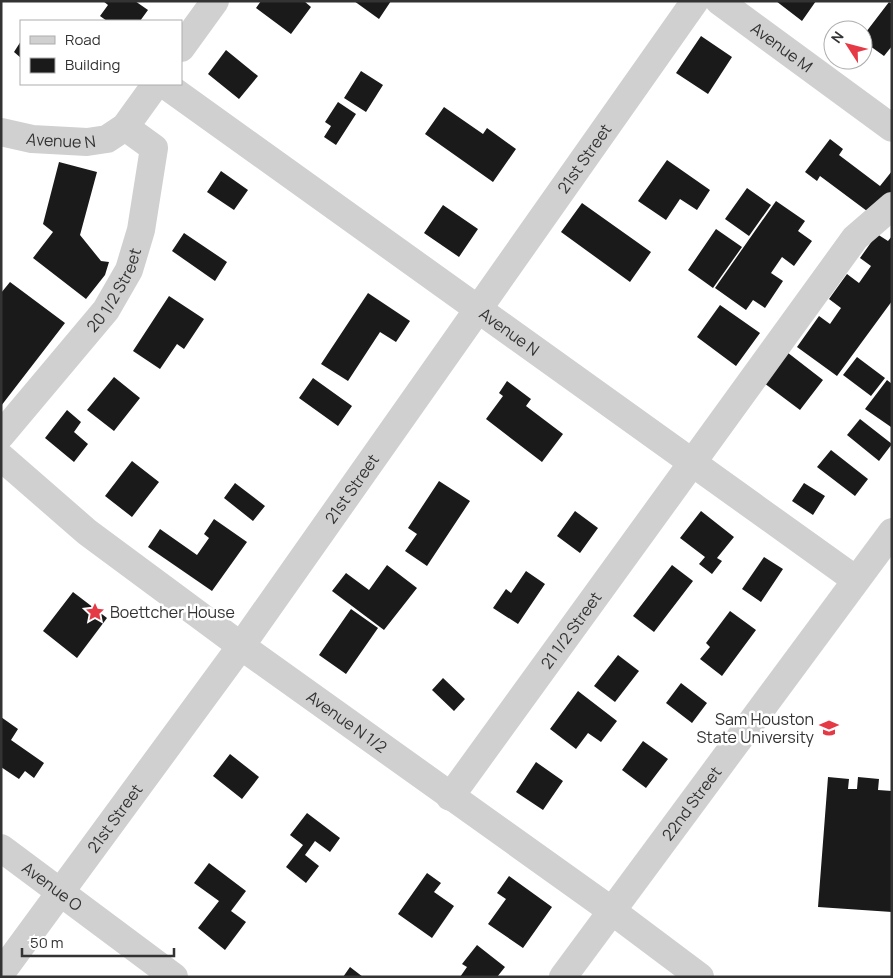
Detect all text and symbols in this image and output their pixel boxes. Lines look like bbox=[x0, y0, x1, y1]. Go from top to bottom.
street label: Avenue M bbox=[747, 17, 817, 77]
legend bbox=[20, 20, 182, 85]
north arrow bbox=[823, 20, 873, 70]
text: N bbox=[826, 27, 848, 47]
text: Road bbox=[65, 29, 101, 50]
text: Building bbox=[65, 54, 120, 75]
street label: 21st Street bbox=[552, 119, 616, 198]
street label: Avenue N bbox=[24, 127, 97, 153]
street label: 20 1/2 Street bbox=[81, 245, 146, 336]
street label: Avenue N bbox=[475, 303, 544, 361]
street label: 21st Street bbox=[320, 449, 384, 528]
street label: 21 1/2 Street bbox=[535, 587, 606, 673]
place icon: Boettcher House bbox=[84, 601, 106, 623]
place label: Boettcher House bbox=[110, 601, 235, 623]
street label: Avenue N 1/2 bbox=[302, 686, 392, 758]
place label: Sam Houston State University bbox=[696, 708, 815, 748]
school or university icon: Sam Houston State University bbox=[818, 717, 840, 739]
street label: 22nd Street bbox=[657, 762, 726, 845]
street label: 21st Street bbox=[82, 779, 147, 857]
street label: Avenue O bbox=[18, 857, 87, 916]
scale bar bbox=[22, 926, 175, 958]
text: 50 m bbox=[30, 932, 64, 953]

